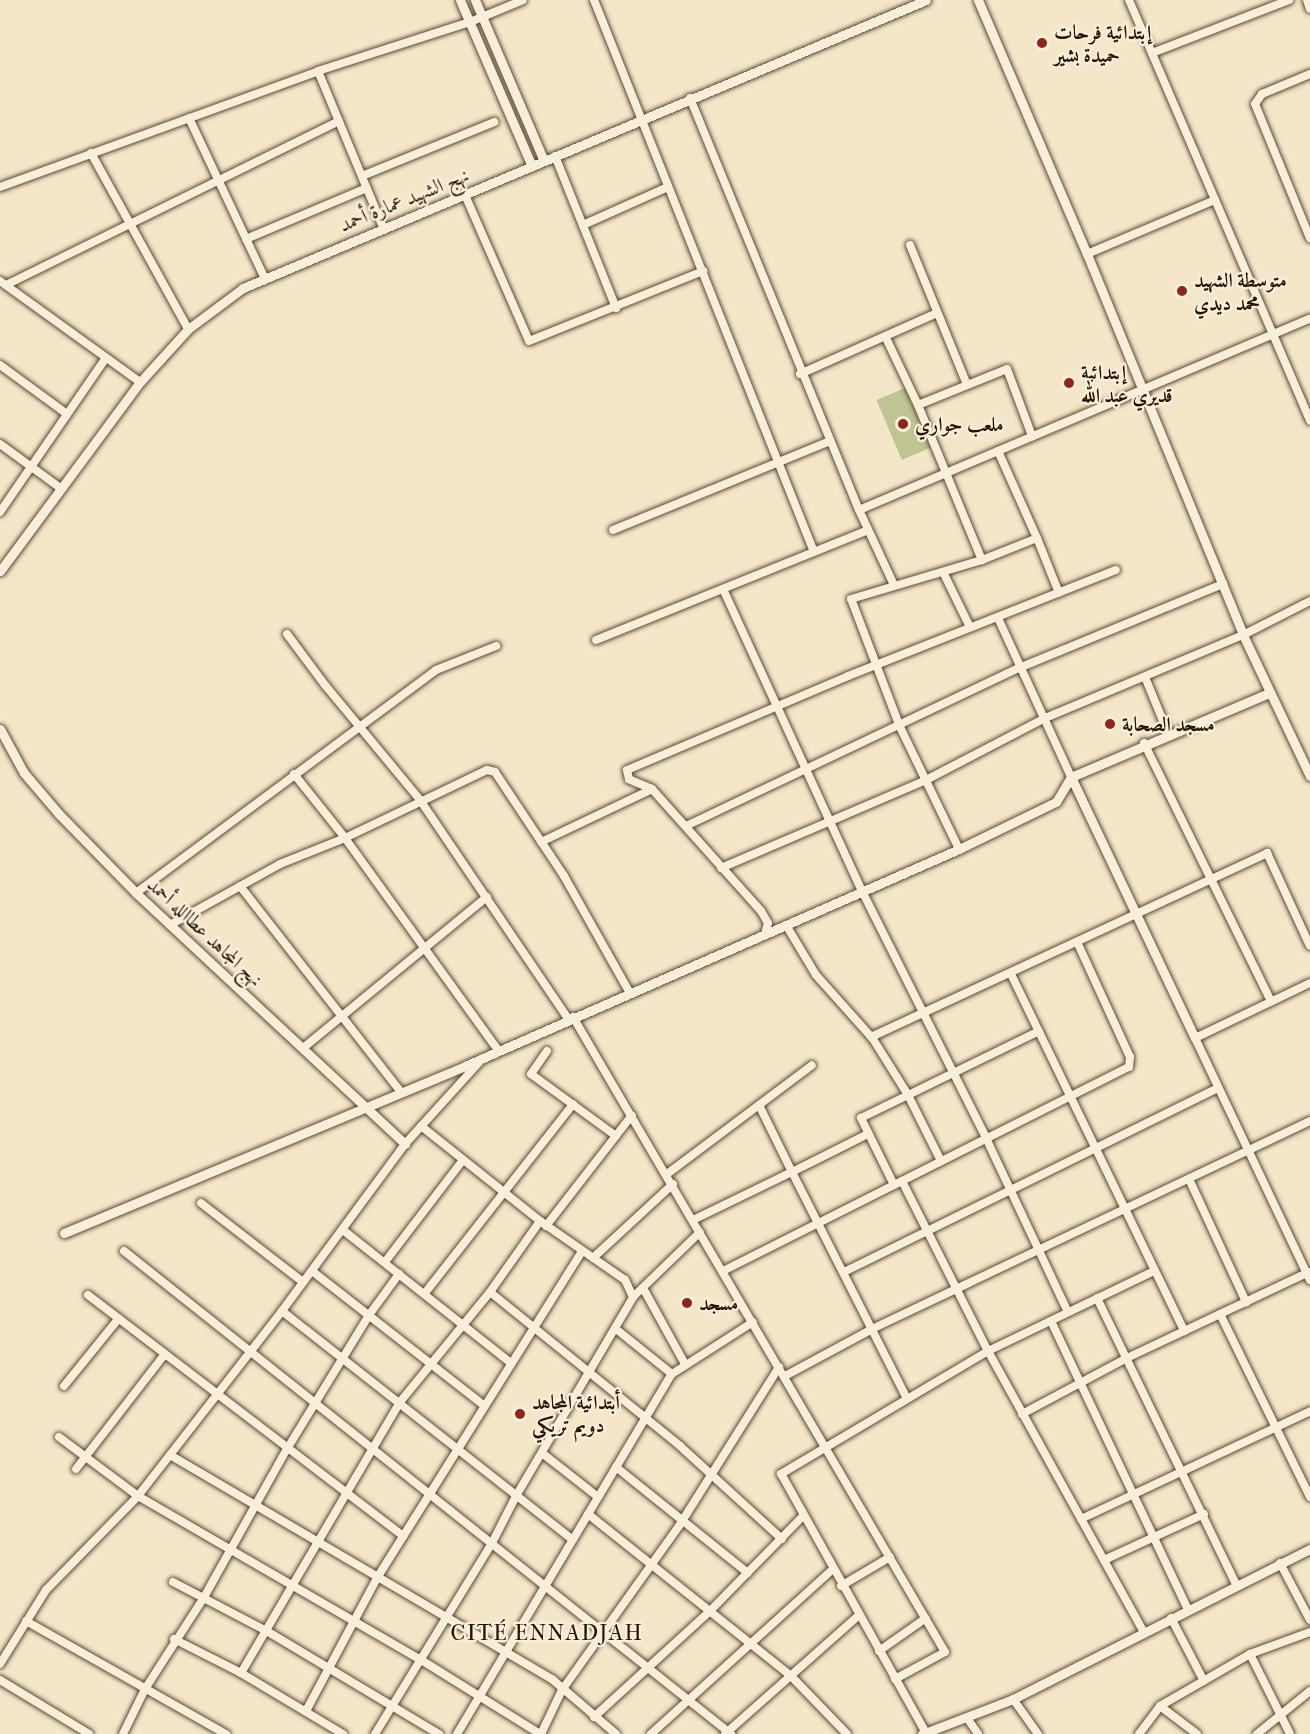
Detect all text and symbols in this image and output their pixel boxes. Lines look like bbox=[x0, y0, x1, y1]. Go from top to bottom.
place label: إبتدائية فرحات حميدة بشير bbox=[1054, 20, 1151, 67]
marker: إبتدائية فرحات حميدة بشير bbox=[1035, 36, 1049, 50]
street label: نهج الشهيد عمارة أحمد bbox=[336, 163, 472, 237]
place label: متوسطة الشهيد محمد ديدي bbox=[1194, 268, 1287, 315]
marker: متوسطة الشهيد محمد ديدي bbox=[1175, 284, 1189, 298]
place label: إبتدائية قديري عبد الله bbox=[1081, 360, 1173, 407]
marker: إبتدائية قديري عبد الله bbox=[1062, 376, 1076, 390]
place label: ملعب جواري bbox=[915, 412, 1004, 436]
marker: ملعب جواري bbox=[896, 417, 910, 431]
place label: مسجد الصحابة bbox=[1122, 712, 1214, 736]
marker: مسجد الصحابة bbox=[1103, 717, 1117, 731]
street label: نهج المجاهد عطاالله أحمد bbox=[142, 872, 268, 992]
place label: مسجد bbox=[699, 1291, 738, 1315]
marker: مسجد bbox=[680, 1296, 694, 1310]
place label: أبتدائية المجاهد دويم تريكي bbox=[532, 1390, 620, 1437]
marker: أبتدائية المجاهد دويم تريكي bbox=[513, 1407, 527, 1421]
district label: CITÉ ENNADJAH bbox=[451, 1621, 643, 1647]

